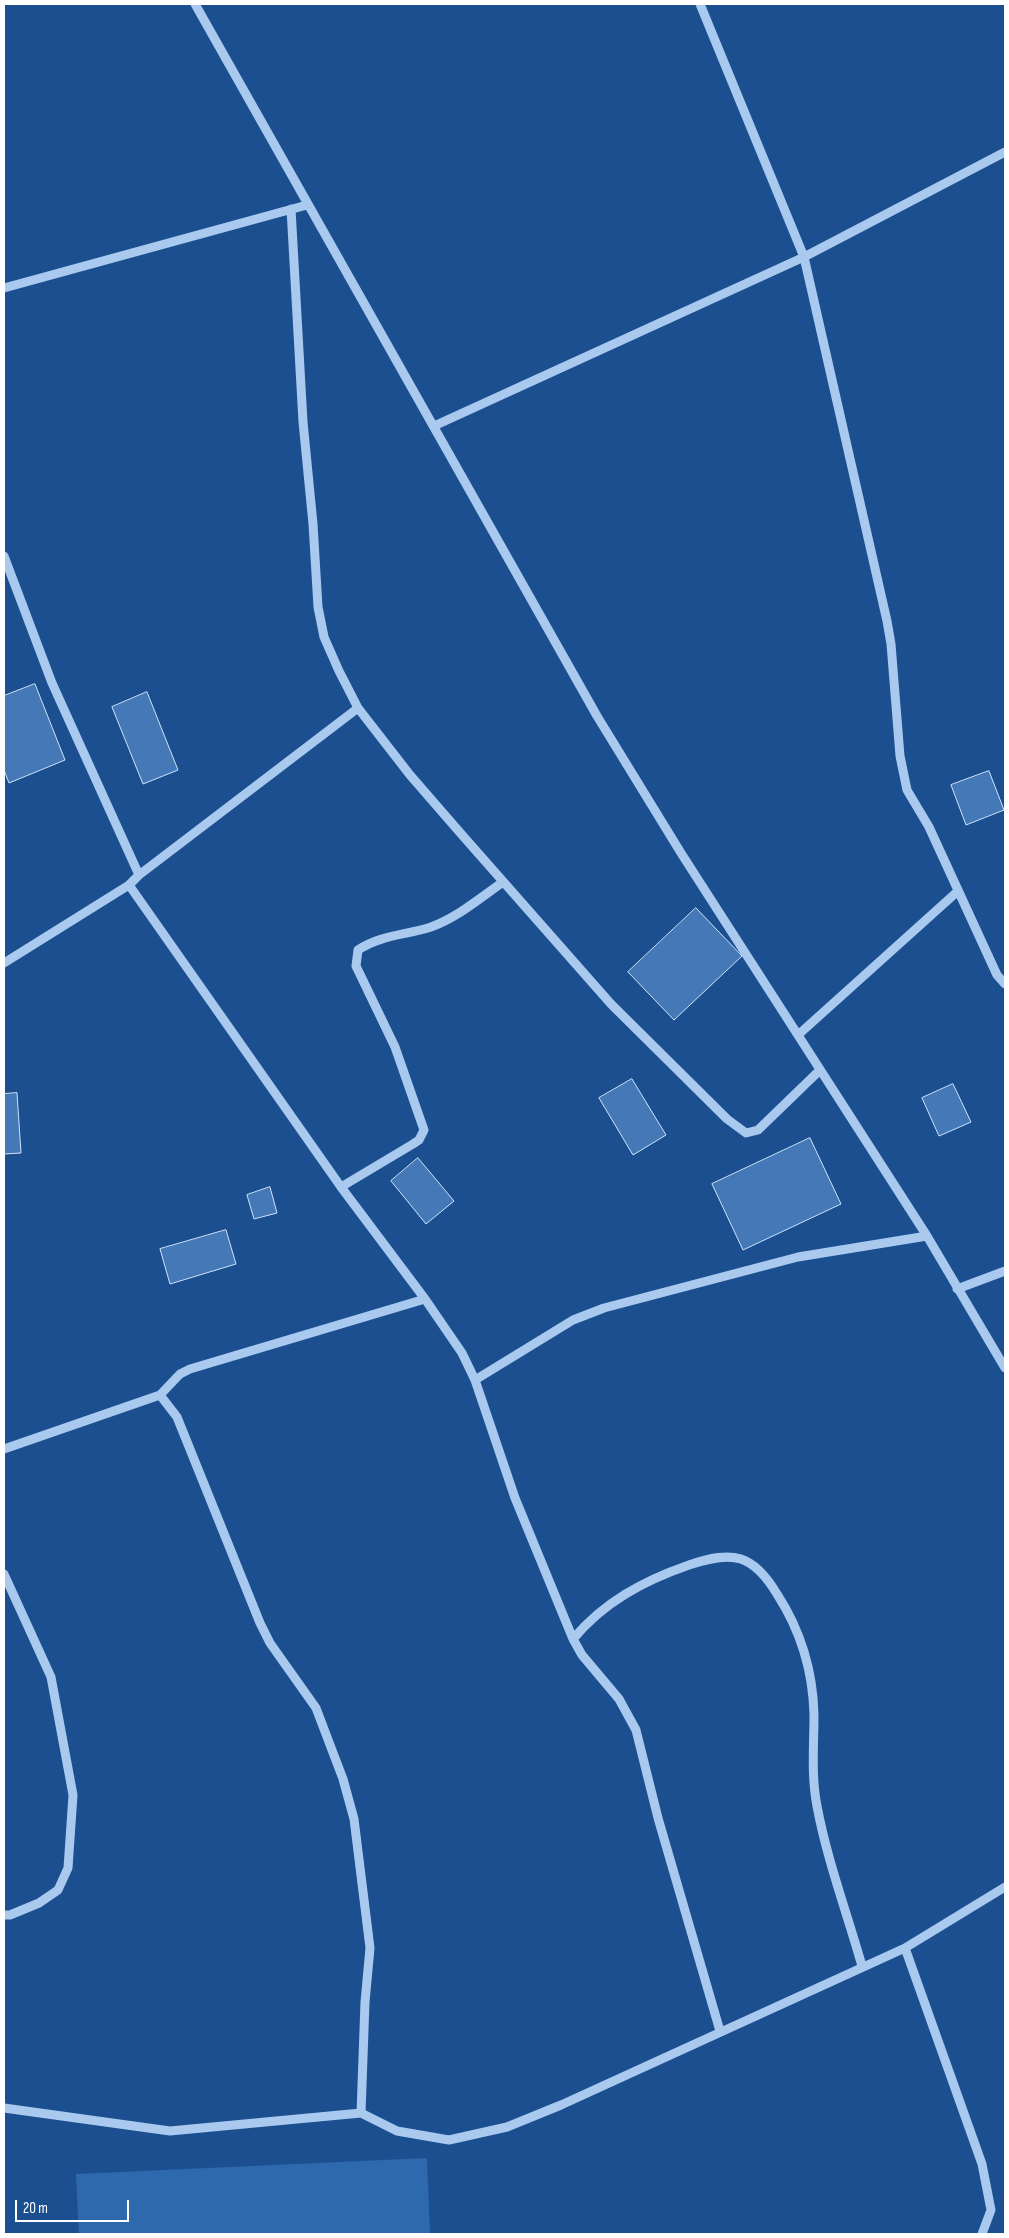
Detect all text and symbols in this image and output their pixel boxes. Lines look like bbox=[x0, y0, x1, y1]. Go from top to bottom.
scale bar bbox=[18, 2190, 131, 2222]
text: 20 m bbox=[23, 2199, 48, 2218]

